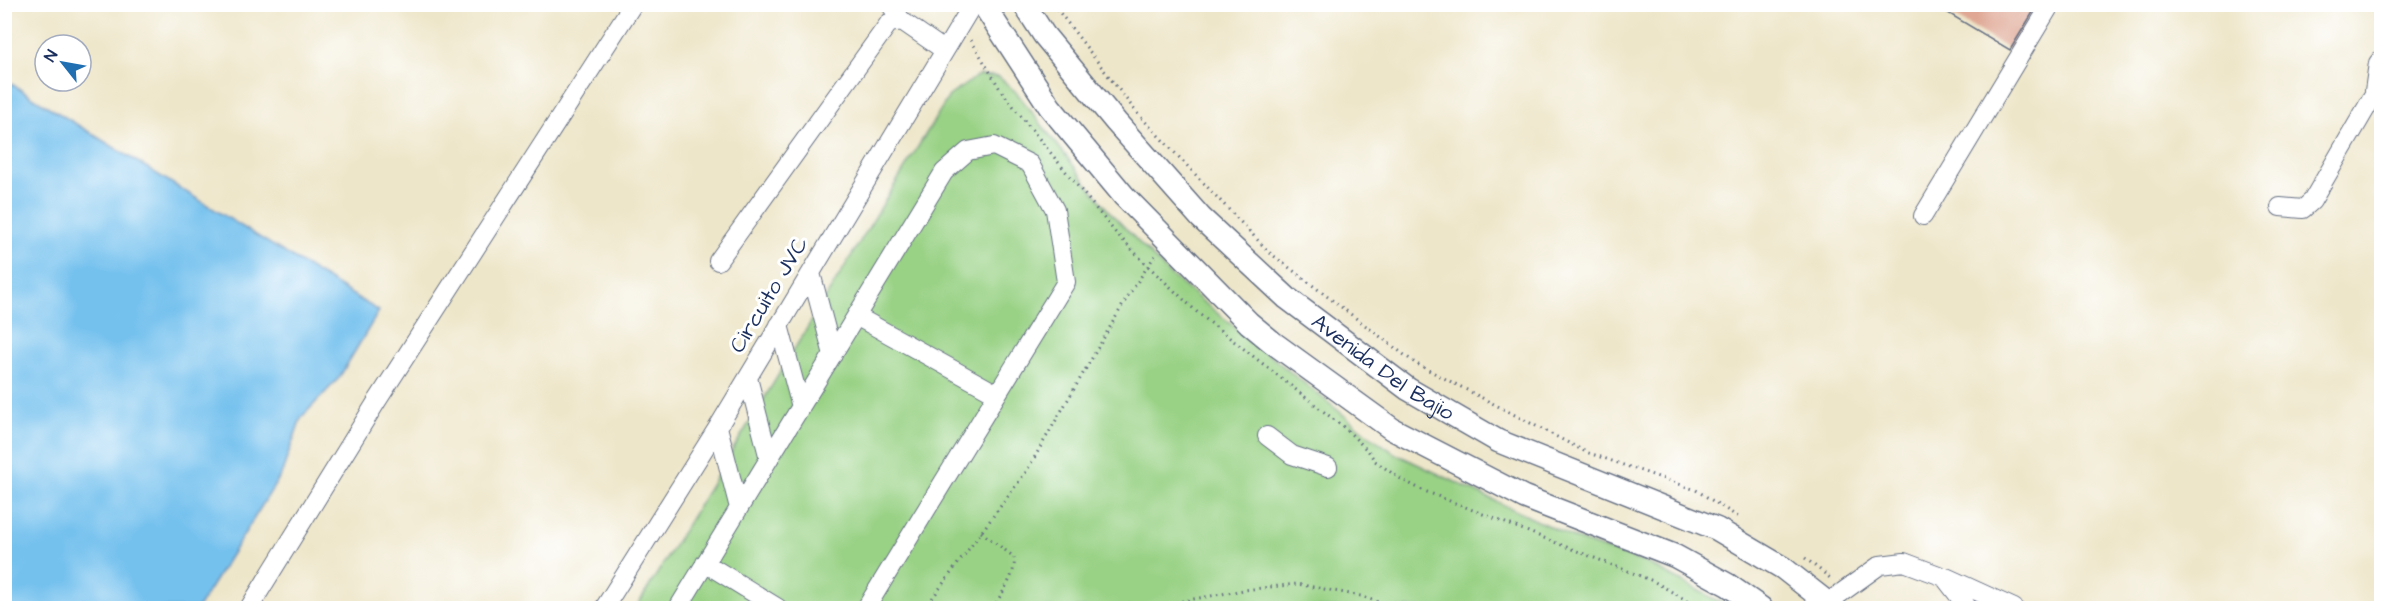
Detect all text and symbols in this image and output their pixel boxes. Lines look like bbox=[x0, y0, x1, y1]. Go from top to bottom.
north arrow bbox=[33, 33, 93, 93]
text: N bbox=[39, 46, 63, 66]
street label: Circuito JVC bbox=[722, 231, 816, 359]
street label: Avenida Del Bajio bbox=[1305, 306, 1461, 428]

